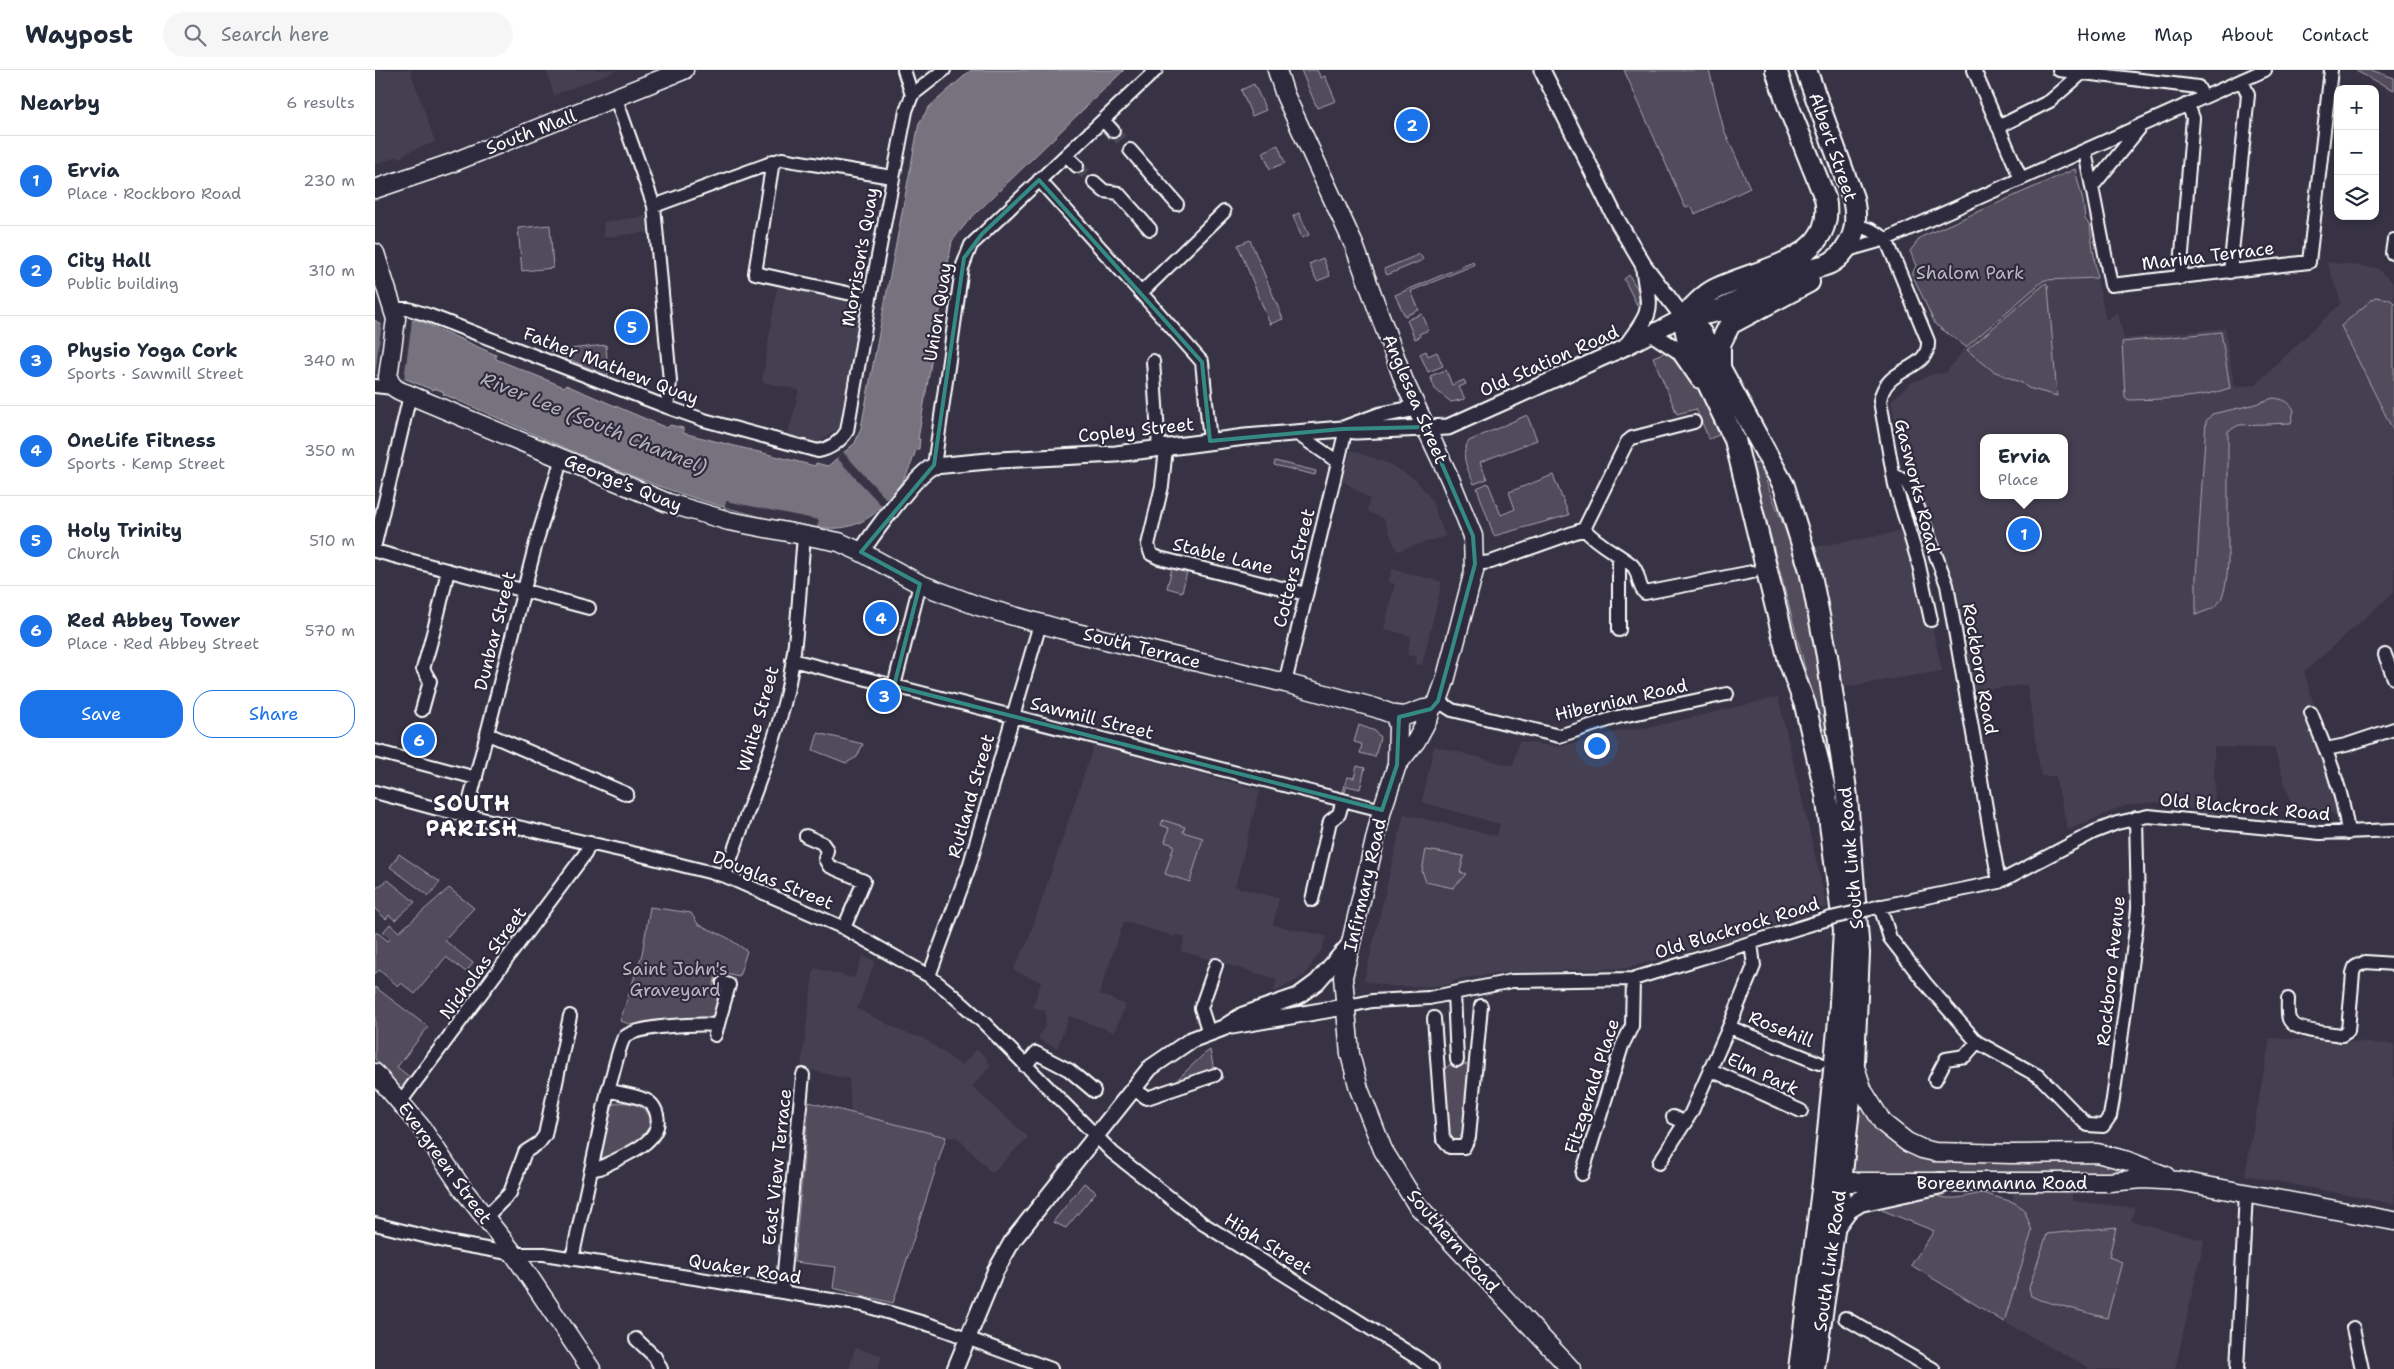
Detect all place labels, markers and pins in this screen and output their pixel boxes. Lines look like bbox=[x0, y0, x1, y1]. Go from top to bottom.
pin: 2 bbox=[1396, 106, 1428, 144]
pin: 5 bbox=[616, 308, 648, 346]
pin: 1 bbox=[2008, 515, 2040, 553]
pin: 4 bbox=[865, 599, 897, 637]
pin: 3 bbox=[868, 677, 900, 715]
pin: 6 bbox=[403, 721, 435, 759]

